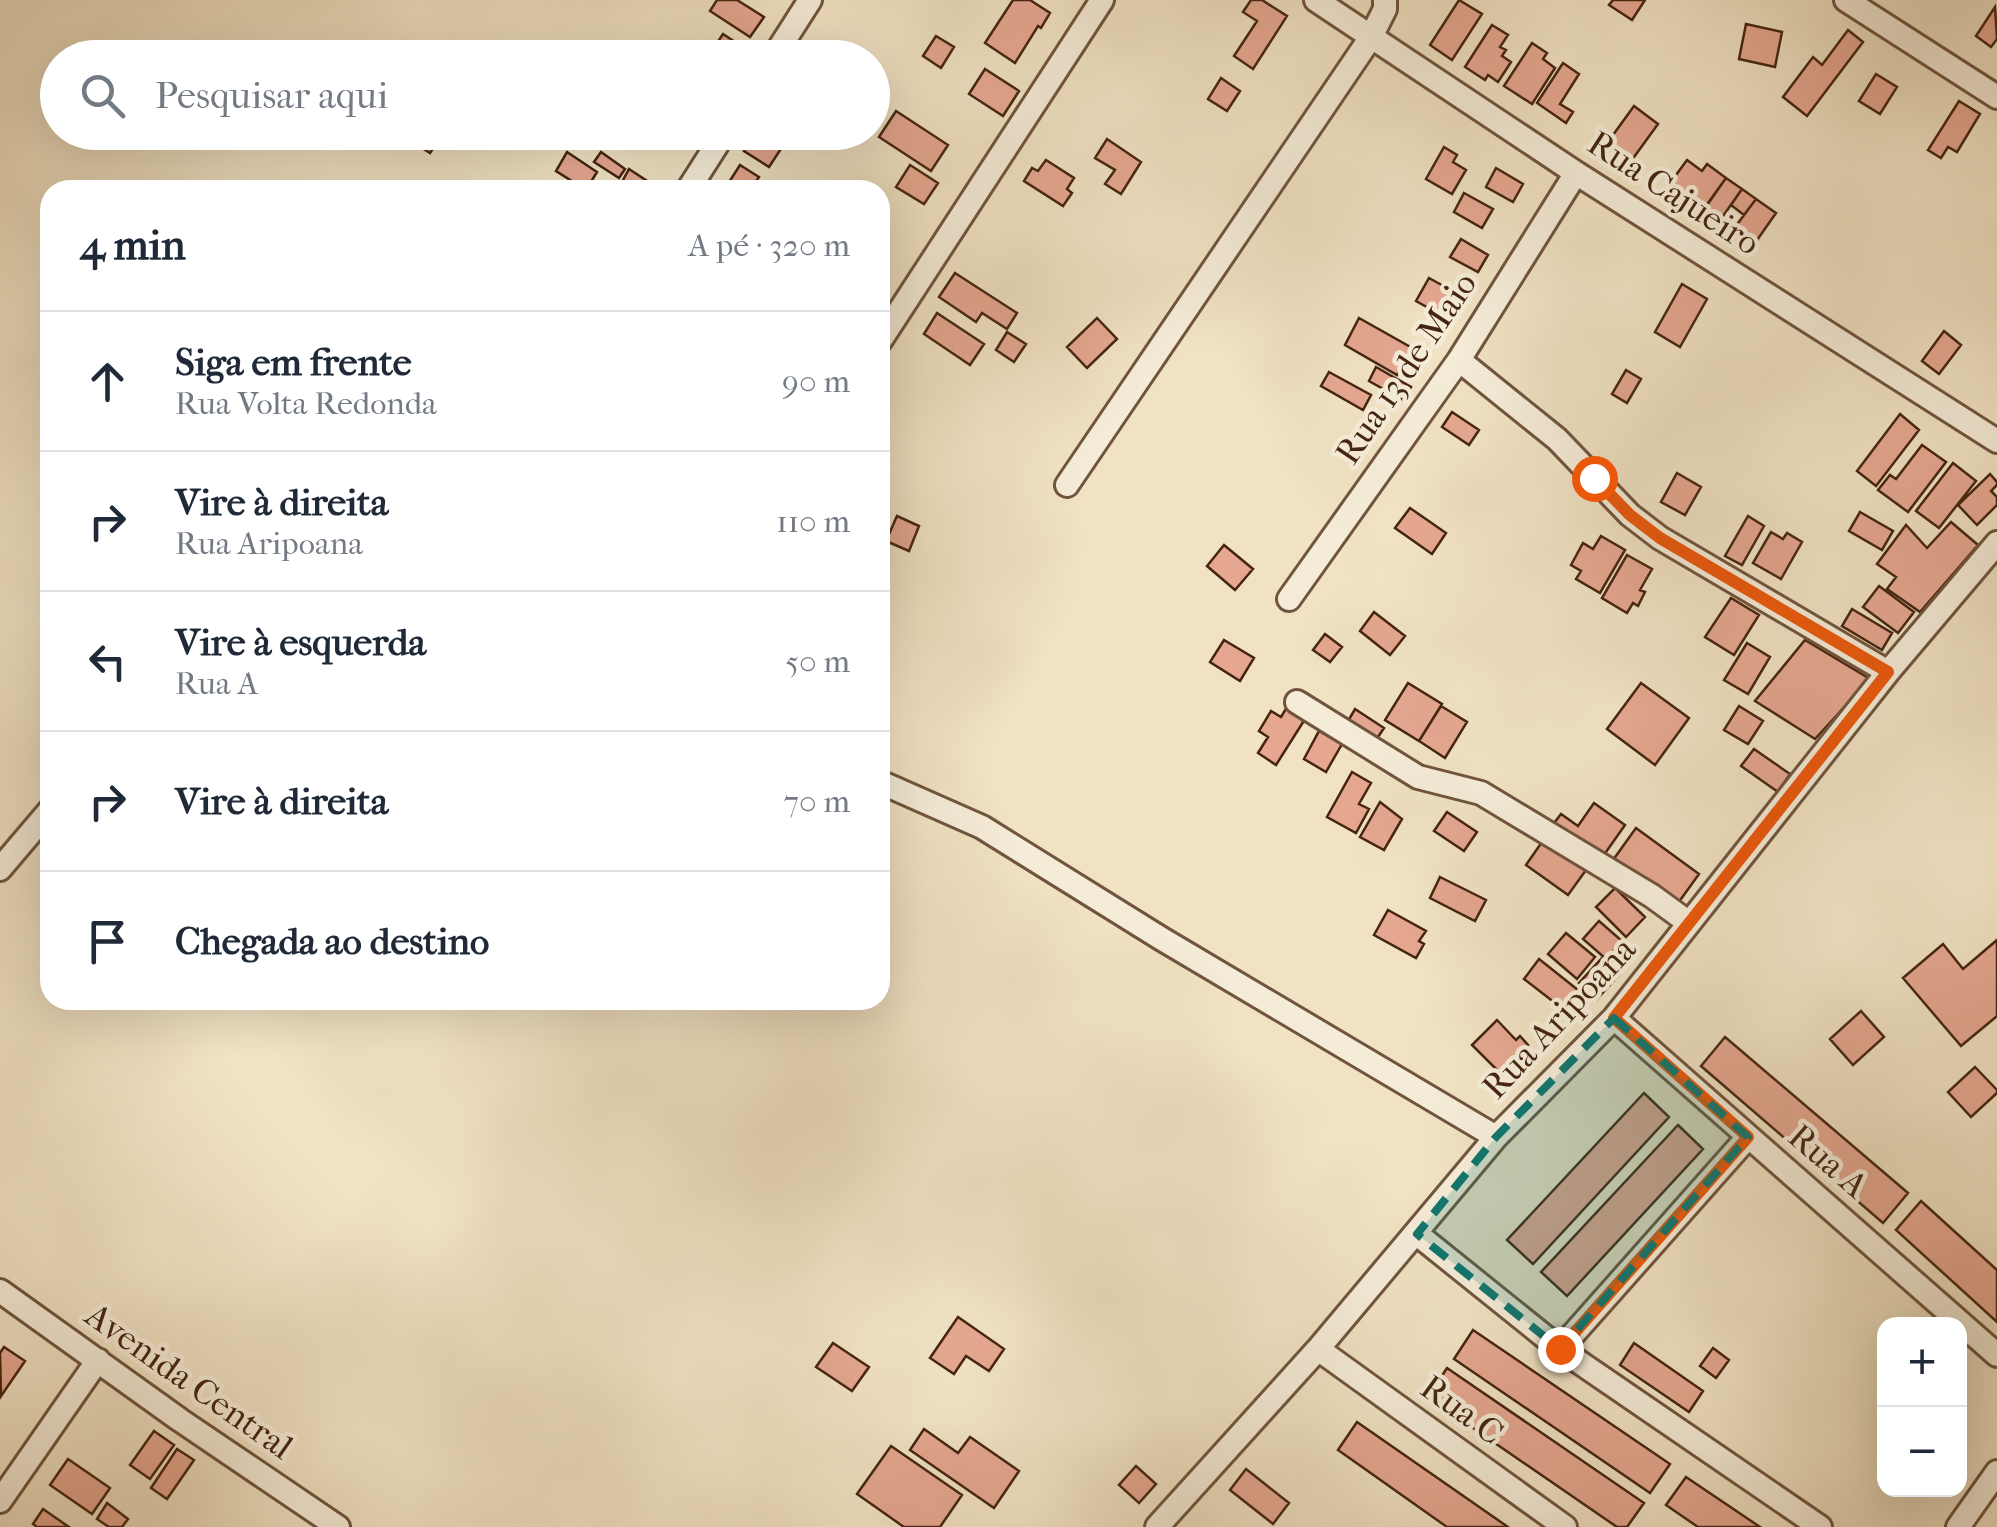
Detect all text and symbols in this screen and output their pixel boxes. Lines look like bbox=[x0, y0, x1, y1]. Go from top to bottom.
search box bbox=[40, 40, 890, 150]
icon: search bbox=[75, 68, 130, 123]
text: Pesquisar aqui bbox=[155, 73, 388, 118]
street label: Rua Cajueiro bbox=[1580, 122, 1768, 264]
text: 4 min bbox=[80, 221, 186, 270]
text: A pé · 320 m bbox=[688, 227, 850, 264]
street label: Rua 13 de Maio bbox=[1327, 264, 1485, 472]
text: Siga em frente bbox=[175, 340, 412, 385]
icon: ahead bbox=[80, 354, 135, 409]
text: 90 m bbox=[782, 363, 850, 400]
text: Rua Volta Redonda bbox=[175, 385, 437, 422]
route start bbox=[1572, 456, 1618, 502]
text: Vire à direita bbox=[175, 480, 388, 525]
icon: right bbox=[80, 494, 135, 549]
text: 110 m bbox=[776, 503, 850, 540]
text: Rua Aripoana bbox=[175, 525, 363, 562]
text: Vire à esquerda bbox=[175, 620, 426, 665]
icon: left bbox=[80, 634, 135, 689]
text: 50 m bbox=[785, 643, 850, 680]
text: Rua A bbox=[175, 665, 258, 702]
icon: right bbox=[80, 774, 135, 829]
text: Vire à direita bbox=[175, 779, 388, 824]
text: 70 m bbox=[784, 783, 850, 820]
icon: arrive bbox=[80, 914, 135, 969]
text: Chegada ao destino bbox=[175, 919, 489, 964]
street label: Rua Aripoana bbox=[1474, 928, 1645, 1107]
street label: Rua A bbox=[1780, 1116, 1876, 1207]
street label: Avenida Central bbox=[76, 1293, 301, 1468]
map controls bbox=[1877, 1317, 1967, 1497]
button: + bbox=[1877, 1317, 1967, 1407]
route end bbox=[1538, 1327, 1584, 1373]
street label: Rua C bbox=[1413, 1366, 1511, 1454]
button: − bbox=[1877, 1407, 1967, 1497]

